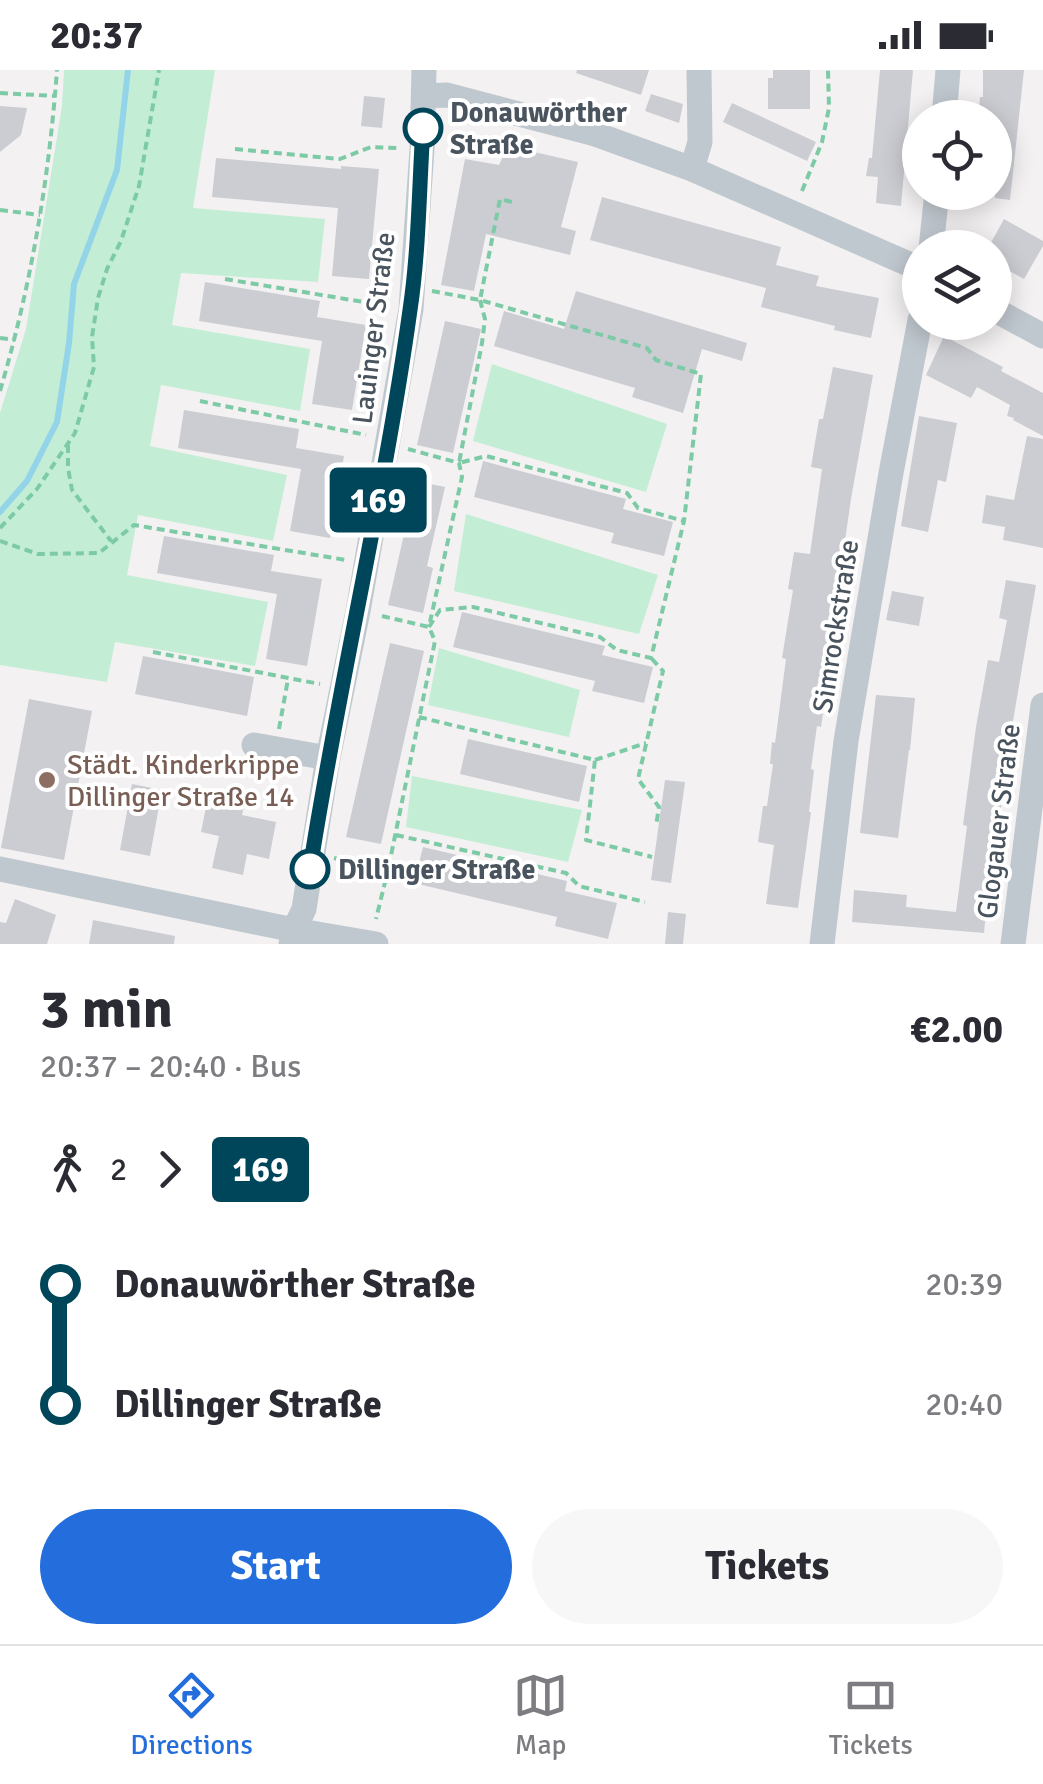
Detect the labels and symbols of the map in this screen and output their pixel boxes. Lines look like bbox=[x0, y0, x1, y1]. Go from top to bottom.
place label: Donauwörther Straße bbox=[450, 96, 628, 162]
marker: Donauwörther Straße bbox=[404, 109, 442, 147]
street label: Lauinger Straße bbox=[345, 230, 403, 426]
line badge: 169 bbox=[320, 468, 436, 532]
street label: Simrockstraße bbox=[806, 537, 866, 715]
street label: Glogauer Straße bbox=[970, 722, 1028, 921]
place label: Städt. Kinderkrippe Dillinger Straße 14 bbox=[67, 748, 299, 814]
marker: Städt. Kinderkrippe Dillinger Straße 14 bbox=[36, 769, 58, 791]
marker: Dillinger Straße bbox=[291, 850, 329, 888]
place label: Dillinger Straße bbox=[338, 853, 535, 887]

